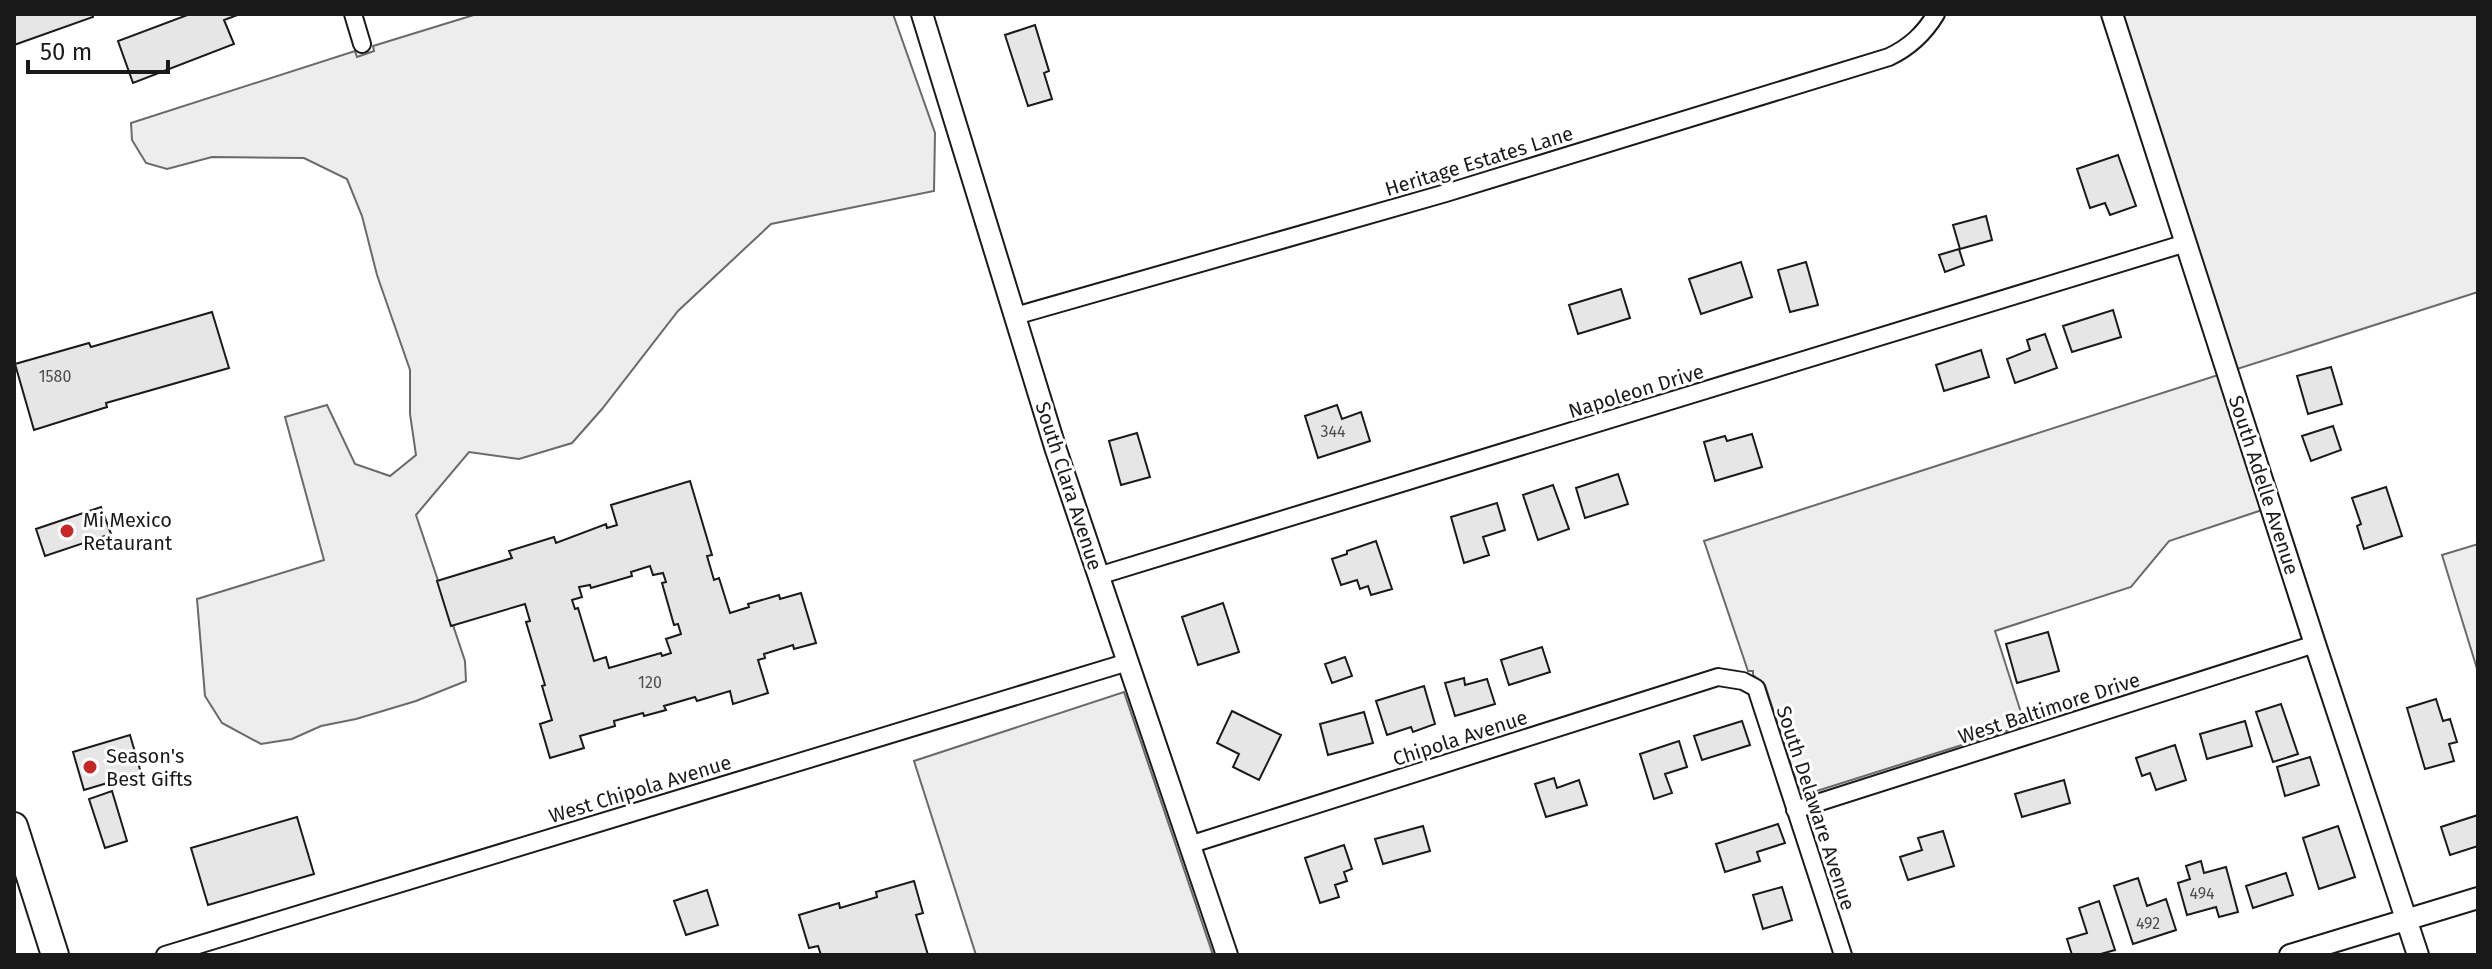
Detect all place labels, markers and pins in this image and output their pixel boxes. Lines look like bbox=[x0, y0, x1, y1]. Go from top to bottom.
place label: Mi Mexico Retaurant bbox=[83, 508, 173, 555]
marker: Mi Mexico Retaurant bbox=[58, 522, 76, 540]
place label: Season's Best Gifts bbox=[106, 744, 192, 791]
marker: Season's Best Gifts bbox=[81, 758, 99, 776]

